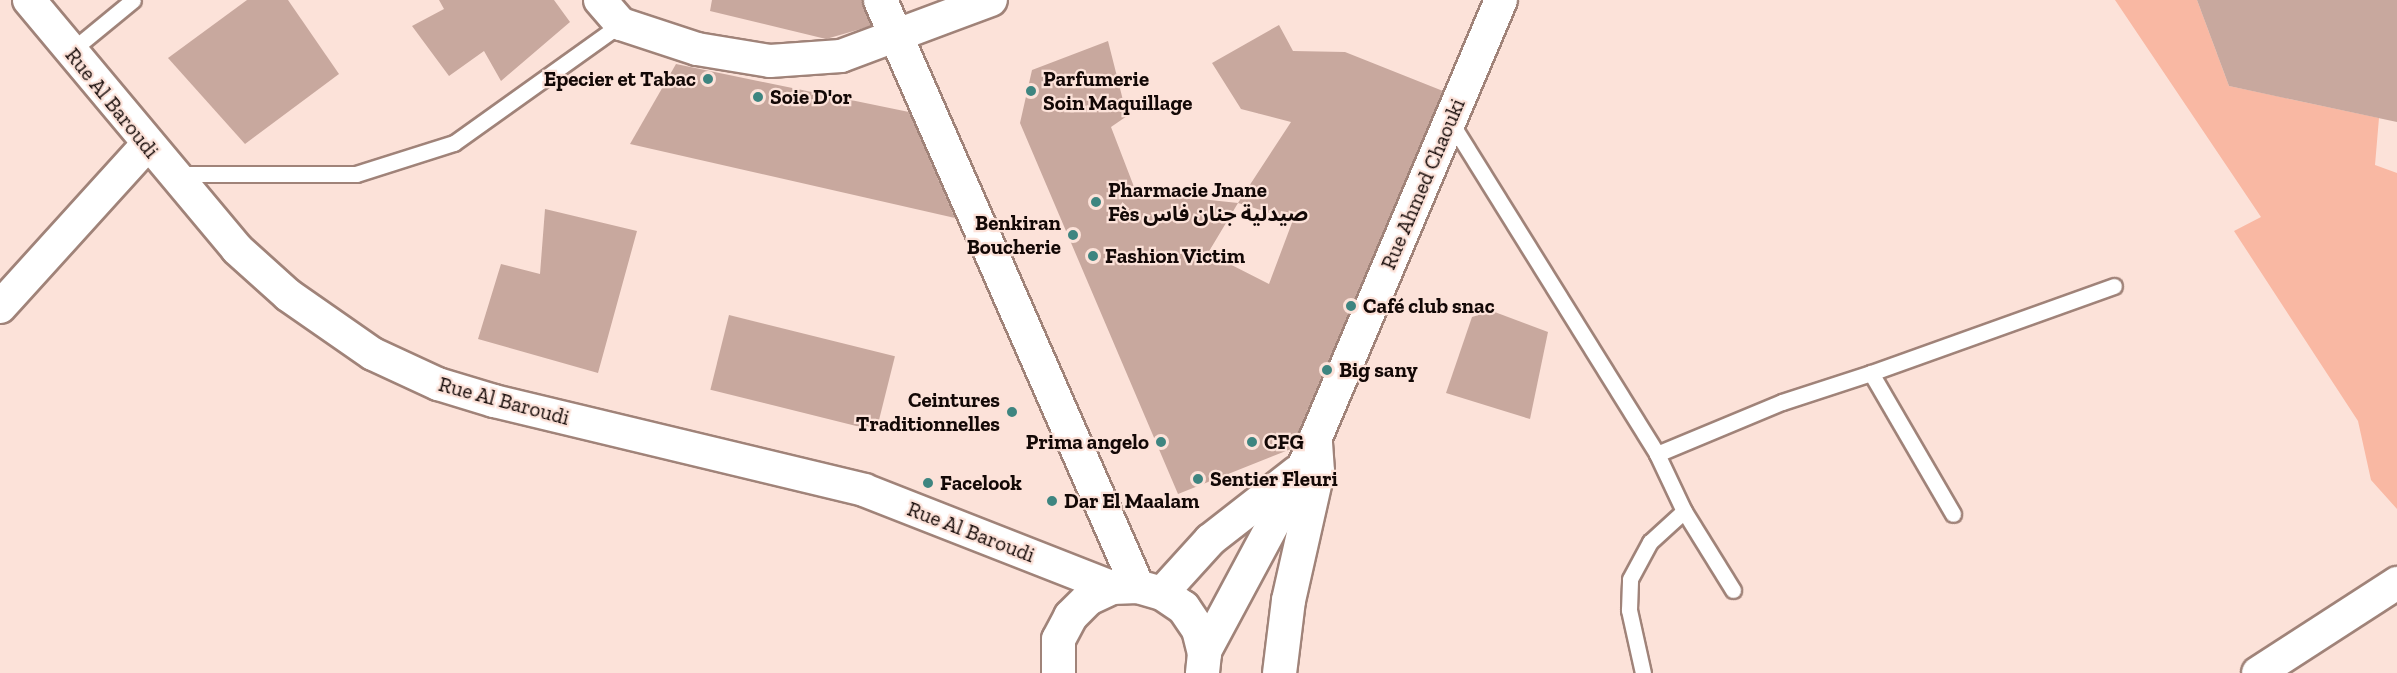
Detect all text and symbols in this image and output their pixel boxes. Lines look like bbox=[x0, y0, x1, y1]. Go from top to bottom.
street label: Rue Al Baroudi bbox=[60, 43, 164, 163]
place label: Epecier et Tabac bbox=[543, 66, 696, 92]
place label: Parfumerie Soin Maquillage bbox=[1043, 66, 1192, 116]
marker: Epecier et Tabac bbox=[701, 72, 715, 86]
place label: Soie D'or bbox=[770, 84, 852, 110]
marker: Parfumerie Soin Maquillage bbox=[1024, 84, 1038, 98]
marker: Soie D'or bbox=[751, 90, 765, 104]
street label: Rue Ahmed Chaouki bbox=[1375, 94, 1471, 274]
place label: Pharmacie Jnane Fès صيدلية جنان فاس bbox=[1108, 177, 1308, 227]
marker: Pharmacie Jnane Fès صيدلية جنان فاس bbox=[1089, 195, 1103, 209]
place label: Benkiran Boucherie bbox=[967, 210, 1061, 260]
marker: Benkiran Boucherie bbox=[1066, 228, 1080, 242]
place label: Fashion Victim bbox=[1105, 243, 1246, 269]
marker: Fashion Victim bbox=[1086, 249, 1100, 263]
place label: Café club snac bbox=[1363, 293, 1495, 319]
marker: Café club snac bbox=[1344, 299, 1358, 313]
place label: Big sany bbox=[1339, 357, 1418, 383]
marker: Big sany bbox=[1320, 363, 1334, 377]
street label: Rue Al Baroudi bbox=[436, 371, 572, 431]
place label: Ceintures Traditionnelles bbox=[856, 387, 1000, 437]
marker: Ceintures Traditionnelles bbox=[1005, 405, 1019, 419]
place label: Prima angelo bbox=[1026, 429, 1149, 455]
place label: CFG bbox=[1264, 429, 1304, 455]
marker: Prima angelo bbox=[1154, 435, 1168, 449]
marker: CFG bbox=[1245, 435, 1259, 449]
place label: Sentier Fleuri bbox=[1210, 466, 1338, 492]
place label: Facelook bbox=[940, 470, 1022, 496]
marker: Sentier Fleuri bbox=[1191, 472, 1205, 486]
marker: Facelook bbox=[921, 476, 935, 490]
place label: Dar El Maalam bbox=[1064, 488, 1200, 514]
marker: Dar El Maalam bbox=[1045, 494, 1059, 508]
street label: Rue Al Baroudi bbox=[903, 496, 1039, 568]

